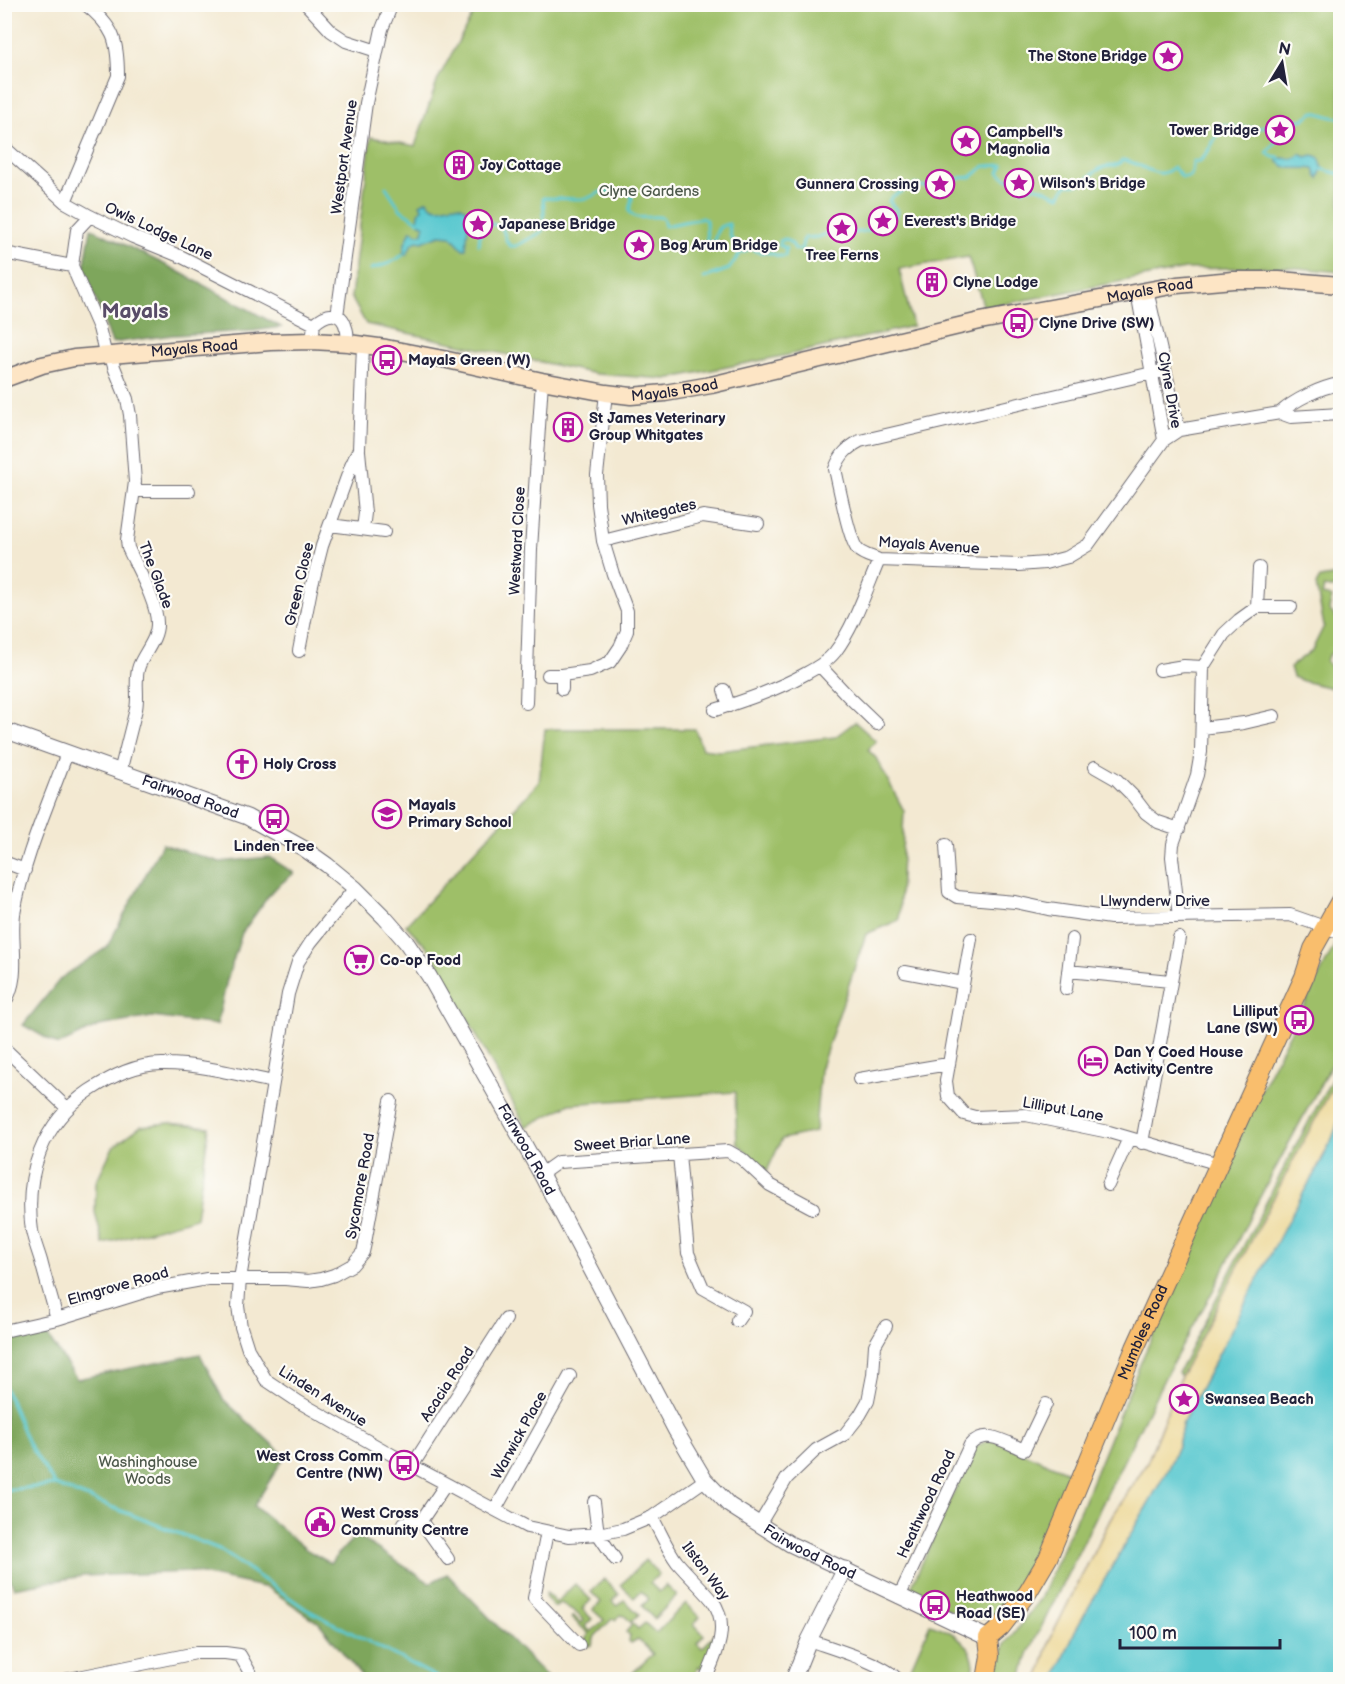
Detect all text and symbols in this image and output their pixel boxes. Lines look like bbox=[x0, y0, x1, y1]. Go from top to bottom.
north arrow bbox=[1252, 33, 1312, 93]
text: N bbox=[1277, 39, 1292, 60]
place icon: The Stone Bridge bbox=[1152, 40, 1184, 72]
place label: The Stone Bridge bbox=[1028, 47, 1147, 66]
street label: Westport Avenue bbox=[327, 98, 362, 216]
place icon: Tower Bridge bbox=[1264, 114, 1296, 146]
place label: Tower Bridge bbox=[1169, 121, 1259, 140]
place label: Campbell's Magnolia bbox=[987, 123, 1063, 159]
place icon: Campbell's Magnolia bbox=[950, 125, 982, 157]
building icon: Joy Cottage bbox=[443, 149, 475, 181]
place label: Joy Cottage bbox=[480, 156, 562, 175]
place icon: Wilson's Bridge bbox=[1003, 167, 1035, 199]
place icon: Gunnera Crossing bbox=[924, 168, 956, 200]
place label: Wilson's Bridge bbox=[1040, 174, 1146, 193]
place label: Gunnera Crossing bbox=[796, 175, 919, 194]
park label: Clyne Gardens bbox=[599, 182, 700, 201]
street label: Owls Lodge Lane bbox=[102, 198, 216, 265]
place icon: Everest's Bridge bbox=[867, 205, 899, 237]
place icon: Japanese Bridge bbox=[462, 208, 494, 240]
place icon: Tree Ferns bbox=[826, 212, 858, 244]
place label: Everest's Bridge bbox=[904, 212, 1017, 231]
place label: Japanese Bridge bbox=[499, 215, 616, 234]
place icon: Bog Arum Bridge bbox=[623, 229, 655, 261]
place label: Bog Arum Bridge bbox=[660, 236, 778, 255]
place label: Tree Ferns bbox=[805, 246, 879, 265]
building icon: Clyne Lodge bbox=[916, 266, 948, 298]
place label: Clyne Lodge bbox=[953, 273, 1039, 292]
street label: Mayals Road bbox=[1105, 275, 1194, 308]
district label: Mayals bbox=[101, 299, 169, 324]
bus stop icon: Clyne Drive (SW) bbox=[1002, 307, 1034, 339]
place label: Clyne Drive (SW) bbox=[1039, 314, 1155, 333]
street label: Mayals Road bbox=[150, 336, 239, 362]
bus stop icon: Mayals Green (W) bbox=[371, 344, 403, 376]
street label: Clyne Drive bbox=[1153, 350, 1186, 430]
place label: Mayals Green (W) bbox=[408, 351, 531, 370]
street label: Mayals Road bbox=[630, 375, 720, 406]
place label: St James Veterinary Group Whitgates bbox=[589, 409, 725, 445]
building icon: St James Veterinary Group Whitgates bbox=[552, 411, 584, 443]
street label: Westward Close bbox=[505, 486, 530, 596]
street label: Whitegates bbox=[620, 495, 699, 530]
street label: Mayals Avenue bbox=[878, 532, 980, 559]
street label: The Glade bbox=[134, 539, 177, 612]
street label: Green Close bbox=[281, 540, 318, 628]
church icon: Holy Cross bbox=[226, 748, 258, 780]
place label: Holy Cross bbox=[263, 755, 336, 774]
street label: Fairwood Road bbox=[139, 771, 241, 823]
place label: Mayals Primary School bbox=[408, 796, 512, 832]
school or university icon: Mayals Primary School bbox=[371, 798, 403, 830]
bus stop icon: Linden Tree bbox=[258, 803, 290, 835]
place label: Linden Tree bbox=[234, 837, 315, 856]
street label: Llwynderw Drive bbox=[1100, 892, 1210, 911]
supermarket icon: Co-op Food bbox=[343, 944, 375, 976]
place label: Co-op Food bbox=[380, 951, 461, 970]
place label: Lilliput Lane (SW) bbox=[1206, 1002, 1278, 1038]
bus stop icon: Lilliput Lane (SW) bbox=[1283, 1004, 1315, 1036]
place label: Dan Y Coed House Activity Centre bbox=[1113, 1043, 1243, 1079]
hotel icon: Dan Y Coed House Activity Centre bbox=[1077, 1045, 1109, 1077]
street label: Lilliput Lane bbox=[1021, 1093, 1105, 1126]
street label: Fairwood Road bbox=[493, 1100, 559, 1198]
street label: Sweet Briar Lane bbox=[573, 1129, 691, 1156]
street label: Sycamore Road bbox=[342, 1132, 379, 1241]
street label: Elmgrove Road bbox=[65, 1263, 171, 1310]
street label: Mumbles Road bbox=[1114, 1282, 1173, 1383]
street label: Acacia Road bbox=[416, 1343, 479, 1425]
street label: Linden Avenue bbox=[275, 1362, 371, 1431]
place icon: Swansea Beach bbox=[1168, 1383, 1200, 1415]
street label: Warwick Place bbox=[487, 1388, 551, 1483]
place label: Swansea Beach bbox=[1205, 1390, 1314, 1409]
place label: West Cross Comm Centre (NW) bbox=[256, 1447, 383, 1483]
street label: Heathwood Road bbox=[893, 1447, 960, 1561]
bus stop icon: West Cross Comm Centre (NW) bbox=[388, 1449, 420, 1481]
park label: Washinghouse Woods bbox=[98, 1453, 198, 1489]
place label: West Cross Community Centre bbox=[341, 1504, 469, 1540]
public building icon: West Cross Community Centre bbox=[304, 1506, 336, 1538]
street label: Fairwood Road bbox=[759, 1520, 859, 1584]
street label: Ilston Way bbox=[678, 1538, 734, 1604]
place label: Heathwood Road (SE) bbox=[956, 1587, 1033, 1623]
bus stop icon: Heathwood Road (SE) bbox=[919, 1589, 951, 1621]
scale bar bbox=[1120, 1612, 1280, 1650]
text: 100 m bbox=[1129, 1623, 1177, 1644]

